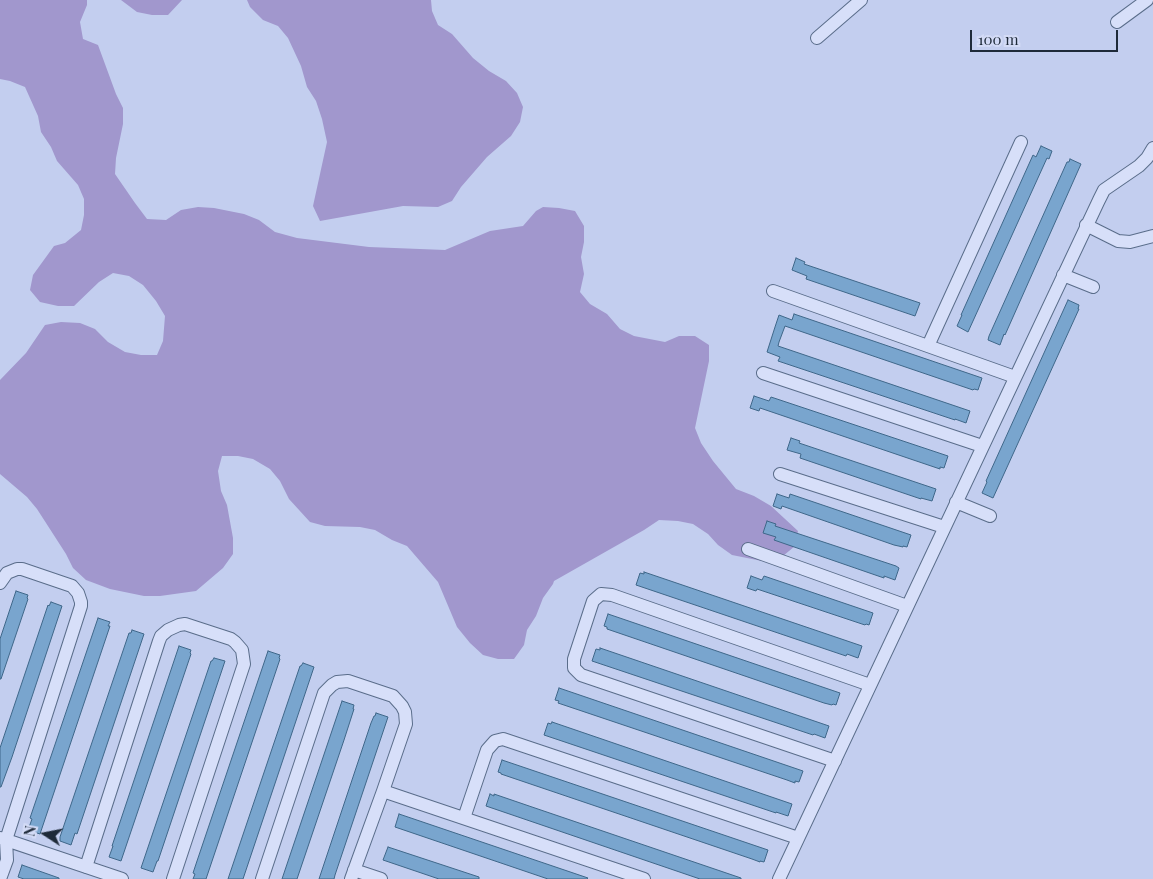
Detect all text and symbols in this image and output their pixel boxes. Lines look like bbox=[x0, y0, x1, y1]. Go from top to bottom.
scale bar bbox=[973, 20, 1120, 52]
text: 100 m bbox=[978, 29, 1019, 49]
north arrow bbox=[20, 809, 70, 859]
text: N bbox=[19, 824, 40, 838]

